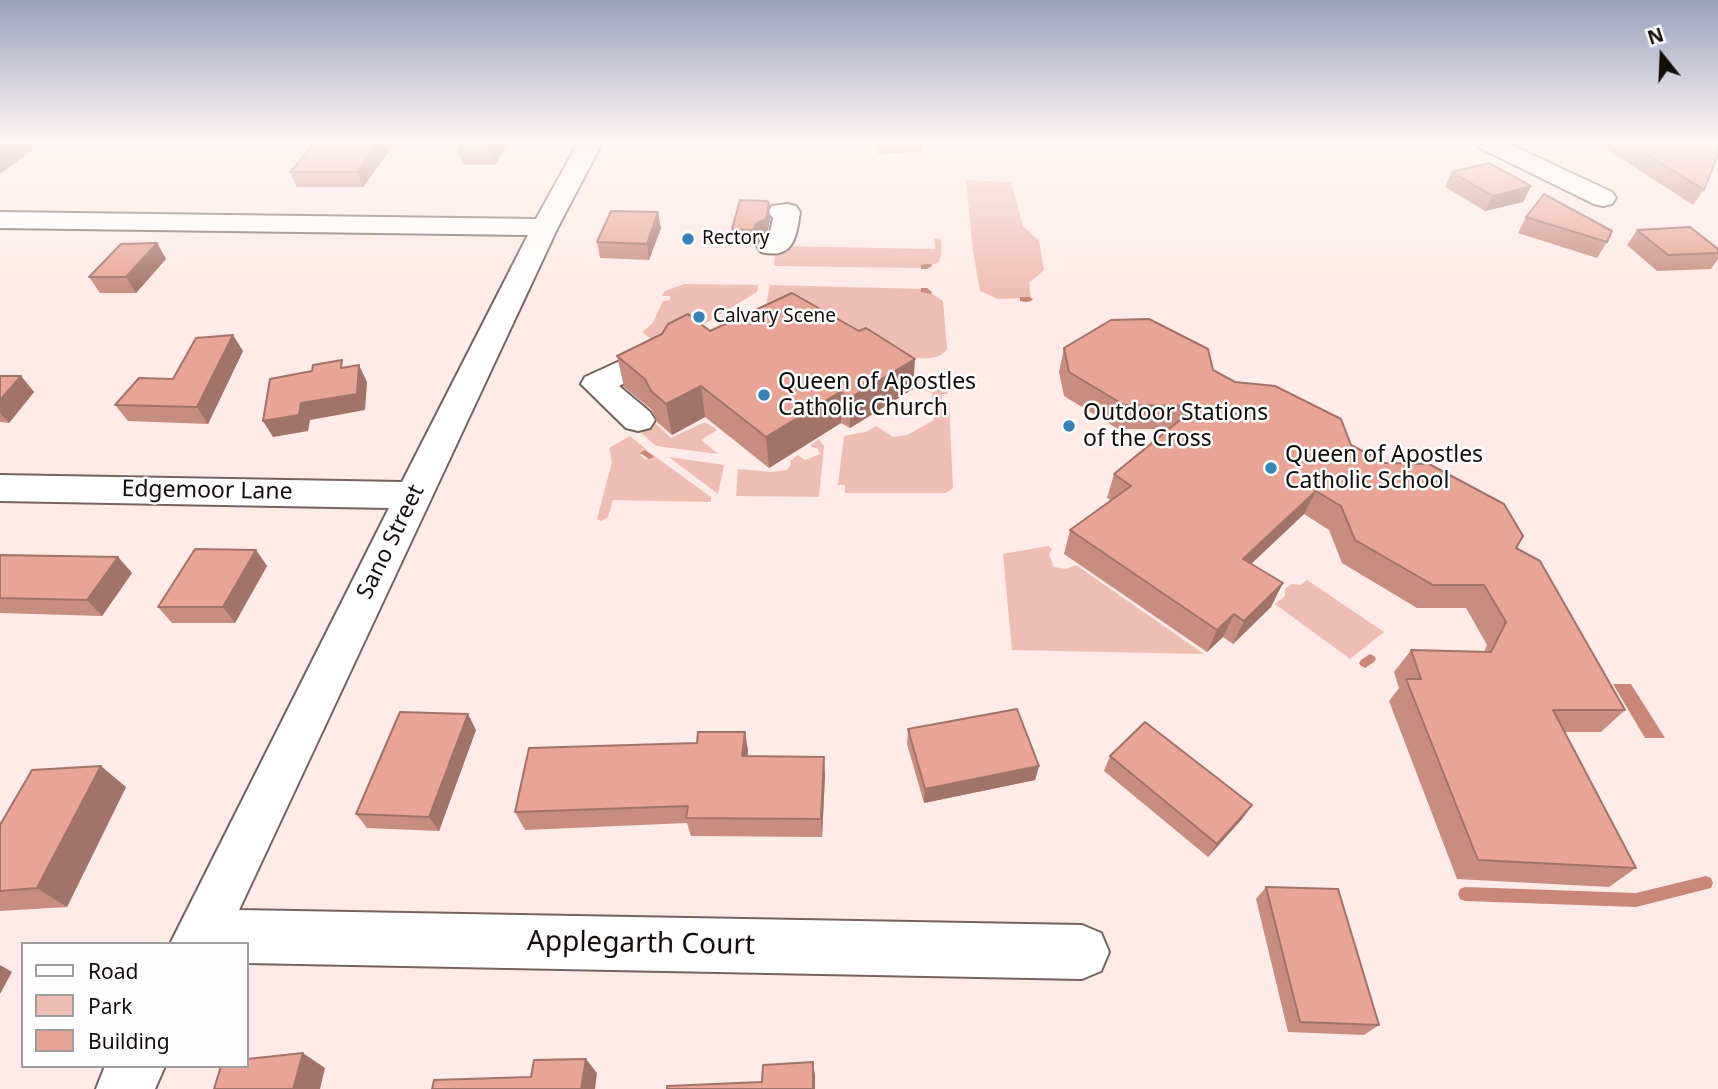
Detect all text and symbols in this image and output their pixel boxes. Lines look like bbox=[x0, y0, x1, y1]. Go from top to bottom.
north arrow bbox=[1627, 21, 1697, 91]
text: N bbox=[1644, 21, 1667, 51]
place label: Rectory bbox=[702, 228, 770, 250]
marker: Rectory bbox=[680, 231, 696, 247]
place label: Calvary Scene bbox=[713, 306, 836, 328]
marker: Calvary Scene bbox=[691, 309, 707, 325]
place label: Queen of Apostles Catholic Church bbox=[778, 368, 976, 422]
marker: Queen of Apostles Catholic Church bbox=[756, 387, 772, 403]
place label: Outdoor Stations of the Cross bbox=[1083, 399, 1268, 453]
marker: Outdoor Stations of the Cross bbox=[1061, 418, 1077, 434]
place label: Queen of Apostles Catholic School bbox=[1285, 441, 1483, 495]
marker: Queen of Apostles Catholic School bbox=[1263, 460, 1279, 476]
street label: Edgemoor Lane bbox=[121, 476, 293, 506]
street label: Sano Street bbox=[351, 480, 431, 604]
street label: Applegarth Court bbox=[527, 925, 755, 963]
legend bbox=[21, 942, 248, 1068]
text: Road bbox=[88, 957, 138, 985]
text: Park bbox=[88, 992, 132, 1020]
text: Building bbox=[88, 1027, 170, 1055]

